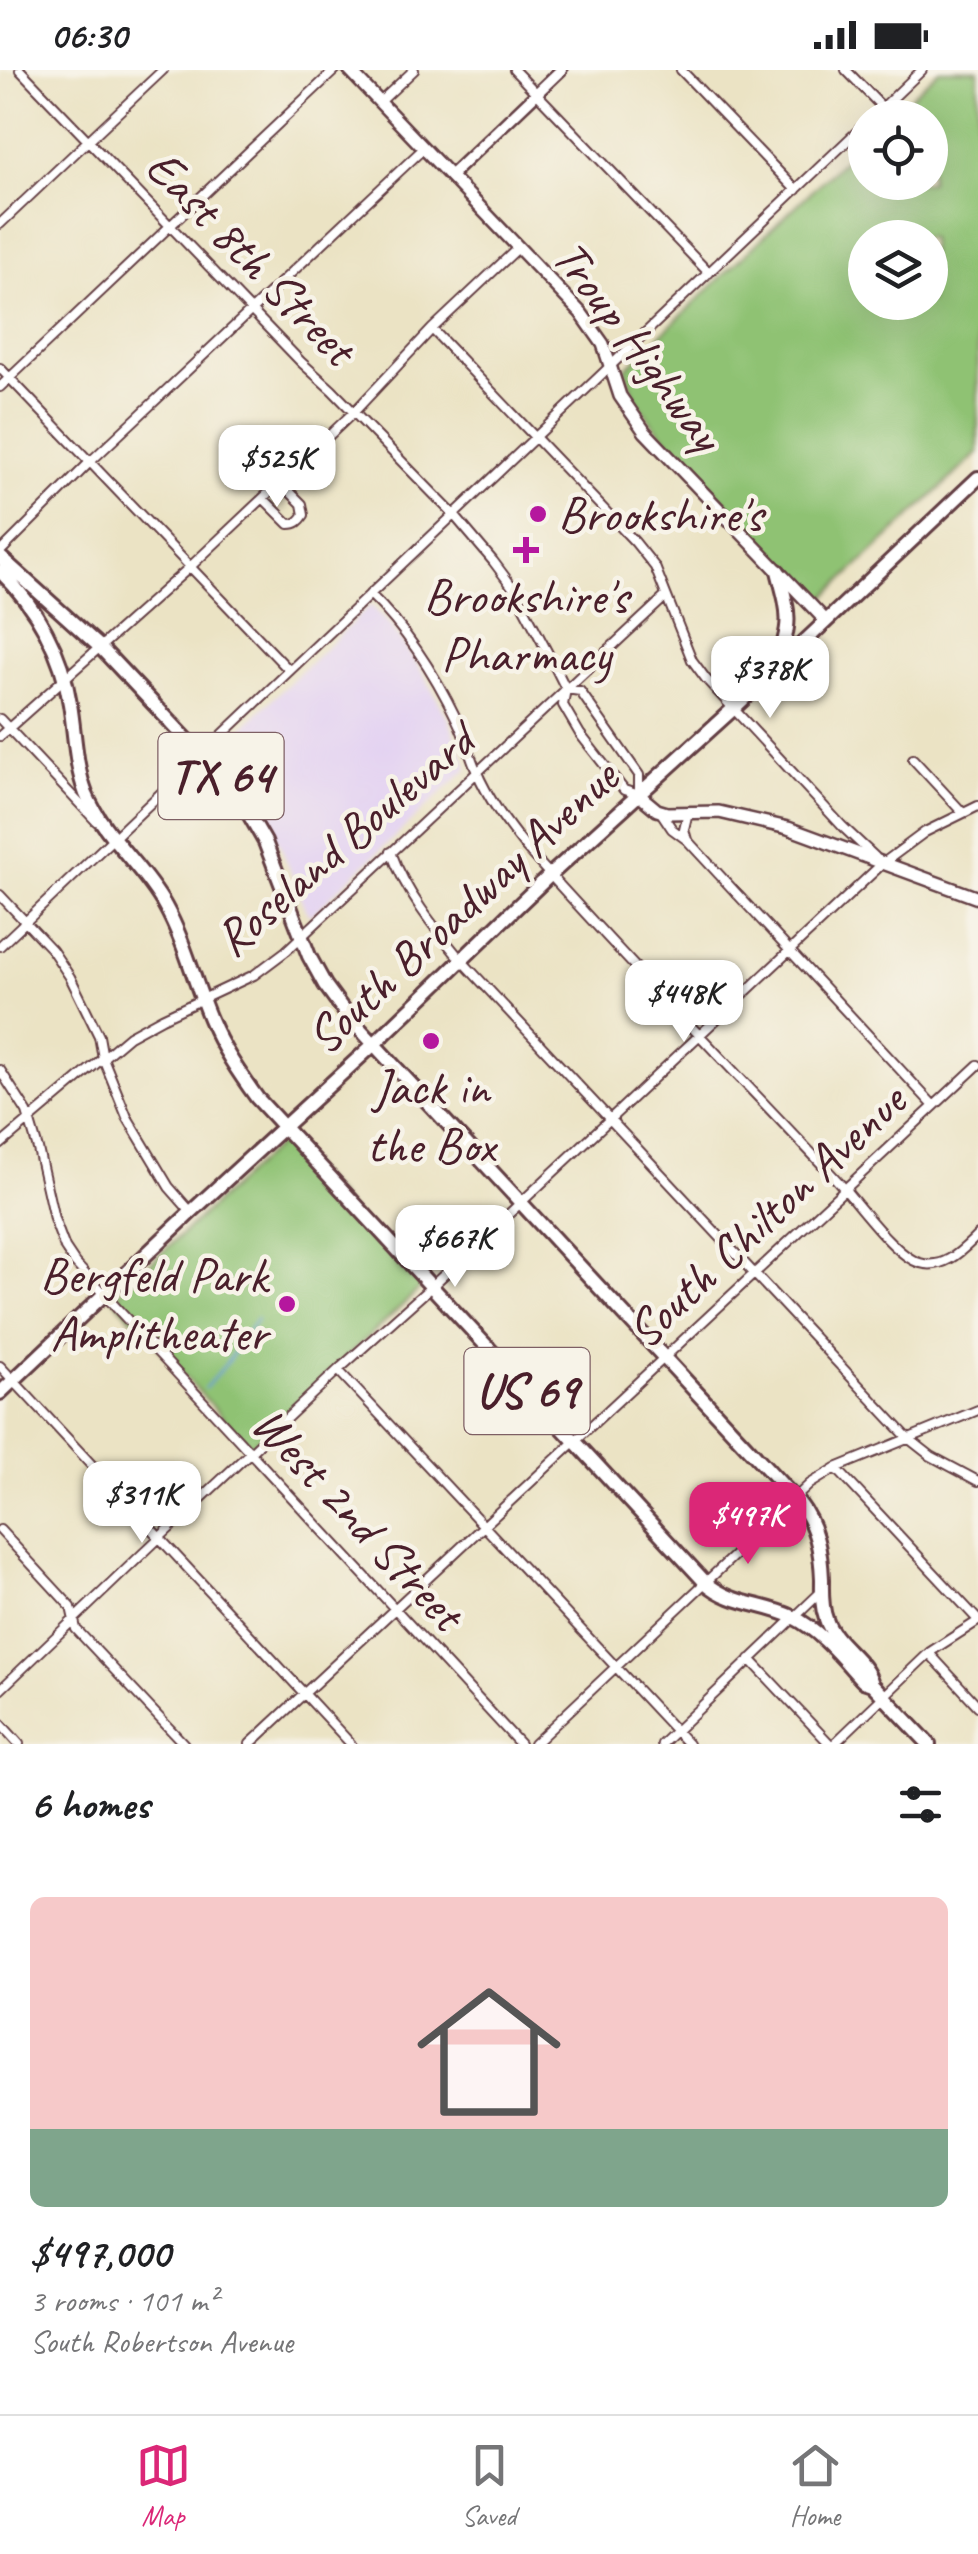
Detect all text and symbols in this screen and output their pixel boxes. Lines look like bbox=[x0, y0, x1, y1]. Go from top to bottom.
text: 06:30 bbox=[50, 12, 127, 59]
map controls bbox=[848, 100, 948, 320]
button: locate bbox=[848, 100, 948, 200]
street label: East 8th Street bbox=[133, 136, 373, 381]
button: layers bbox=[848, 220, 948, 320]
street label: Troup Highway bbox=[538, 227, 740, 466]
pin: $525K bbox=[207, 425, 347, 510]
text: $525K bbox=[241, 437, 313, 478]
place label: Brookshire's bbox=[558, 483, 767, 546]
marker: Brookshire's bbox=[527, 503, 549, 525]
marker: Brookshire's Pharmacy bbox=[515, 539, 537, 561]
place label: Brookshire's Pharmacy bbox=[424, 565, 633, 686]
pin: $378K bbox=[700, 636, 840, 721]
text: $378K bbox=[733, 648, 807, 689]
street label: Roseland Boulevard bbox=[201, 705, 492, 970]
road number: TX 64 bbox=[158, 733, 284, 819]
street label: South Broadway Avenue bbox=[293, 744, 633, 1068]
pin: $448K bbox=[614, 960, 754, 1045]
text: $448K bbox=[647, 972, 721, 1013]
marker: Jack in the Box bbox=[420, 1030, 442, 1052]
place label: Jack in the Box bbox=[367, 1056, 499, 1177]
street label: South Chilton Avenue bbox=[613, 1068, 922, 1362]
pin: $667K bbox=[385, 1205, 525, 1290]
text: $667K bbox=[417, 1217, 493, 1258]
place label: Bergfeld Park Amplitheater bbox=[40, 1244, 272, 1365]
marker: Bergfeld Park Amplitheater bbox=[276, 1293, 298, 1315]
road number: US 69 bbox=[464, 1348, 590, 1434]
street label: West 2nd Street bbox=[238, 1393, 481, 1646]
pin: $311K bbox=[72, 1461, 212, 1546]
text: $311K bbox=[105, 1473, 179, 1514]
pin: $497K bbox=[678, 1482, 818, 1567]
text: $497K bbox=[711, 1494, 785, 1535]
icon: filters bbox=[893, 1777, 948, 1832]
text: 6 homes bbox=[30, 1778, 149, 1831]
icon: home bbox=[399, 1962, 579, 2142]
text: $497,000 bbox=[30, 2227, 170, 2280]
text: 3 rooms · 101 m² bbox=[30, 2280, 217, 2321]
text: South Robertson Avenue bbox=[30, 2321, 293, 2362]
tab: Map bbox=[136, 2438, 191, 2533]
tab: Saved bbox=[462, 2438, 517, 2533]
tab: Home bbox=[788, 2438, 843, 2533]

